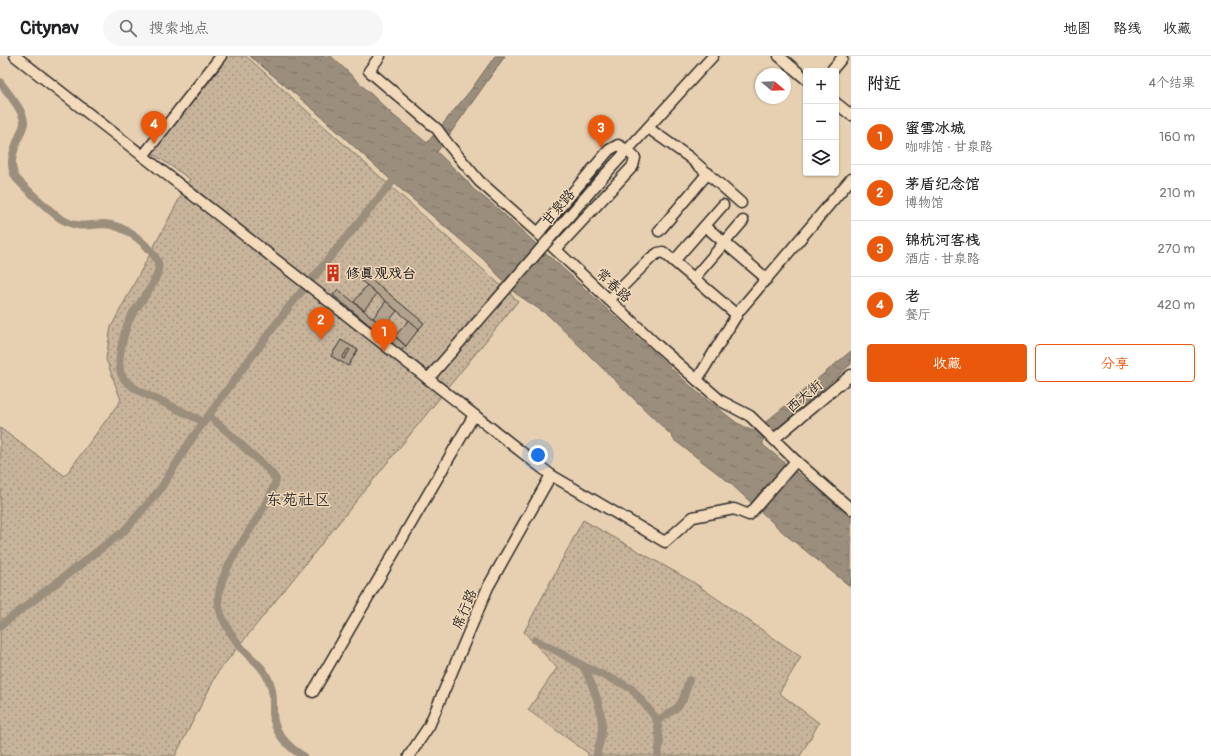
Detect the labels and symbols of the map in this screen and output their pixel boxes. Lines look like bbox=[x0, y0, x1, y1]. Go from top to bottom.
north arrow bbox=[755, 68, 791, 104]
pin: 4 bbox=[141, 111, 167, 144]
pin: 3 bbox=[588, 115, 614, 148]
street label: 甘泉路 bbox=[538, 186, 579, 229]
building icon: 修真观戏台 bbox=[323, 263, 343, 283]
place label: 修真观戏台 bbox=[346, 265, 416, 282]
street label: 常春路 bbox=[593, 265, 635, 306]
pin: 2 bbox=[308, 307, 334, 340]
pin: 1 bbox=[371, 319, 397, 352]
street label: 西大街 bbox=[783, 376, 826, 416]
your location bbox=[528, 445, 548, 465]
district label: 东苑社区 bbox=[266, 490, 330, 510]
street label: 席行路 bbox=[448, 587, 480, 632]

